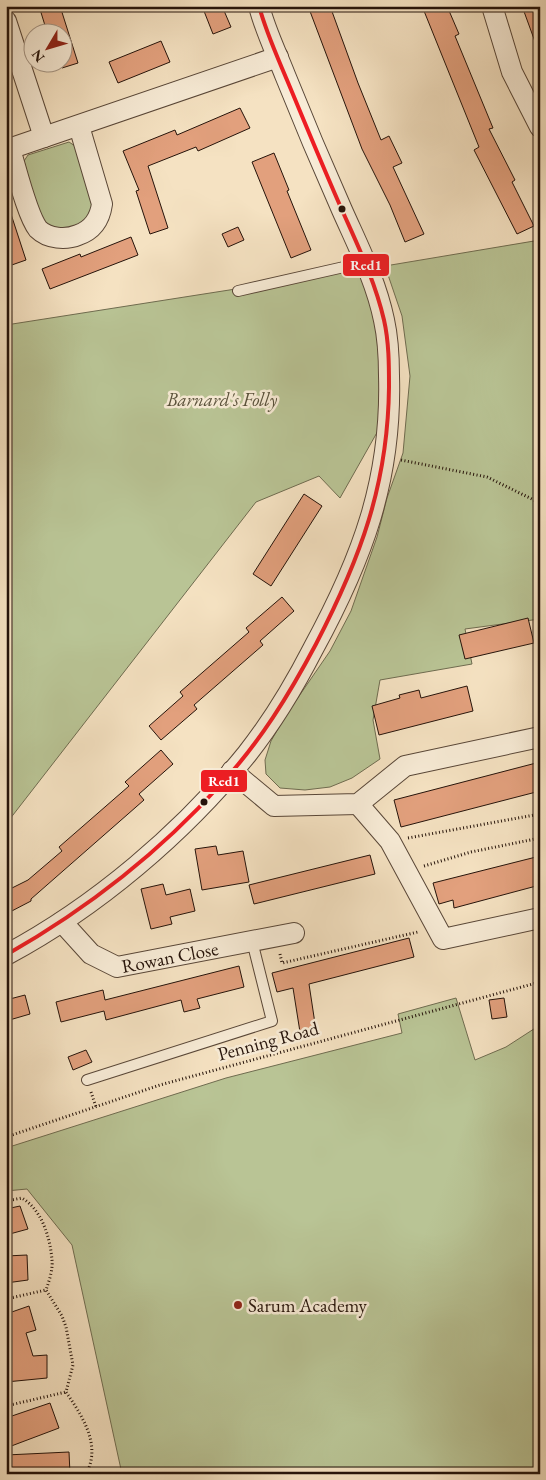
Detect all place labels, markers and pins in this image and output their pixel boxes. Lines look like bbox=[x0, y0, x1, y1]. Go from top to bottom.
unlabelled marker bbox=[337, 204, 347, 214]
unlabelled marker bbox=[199, 797, 209, 807]
place label: Sarum Academy bbox=[248, 1293, 368, 1318]
marker: Sarum Academy bbox=[232, 1299, 244, 1311]

